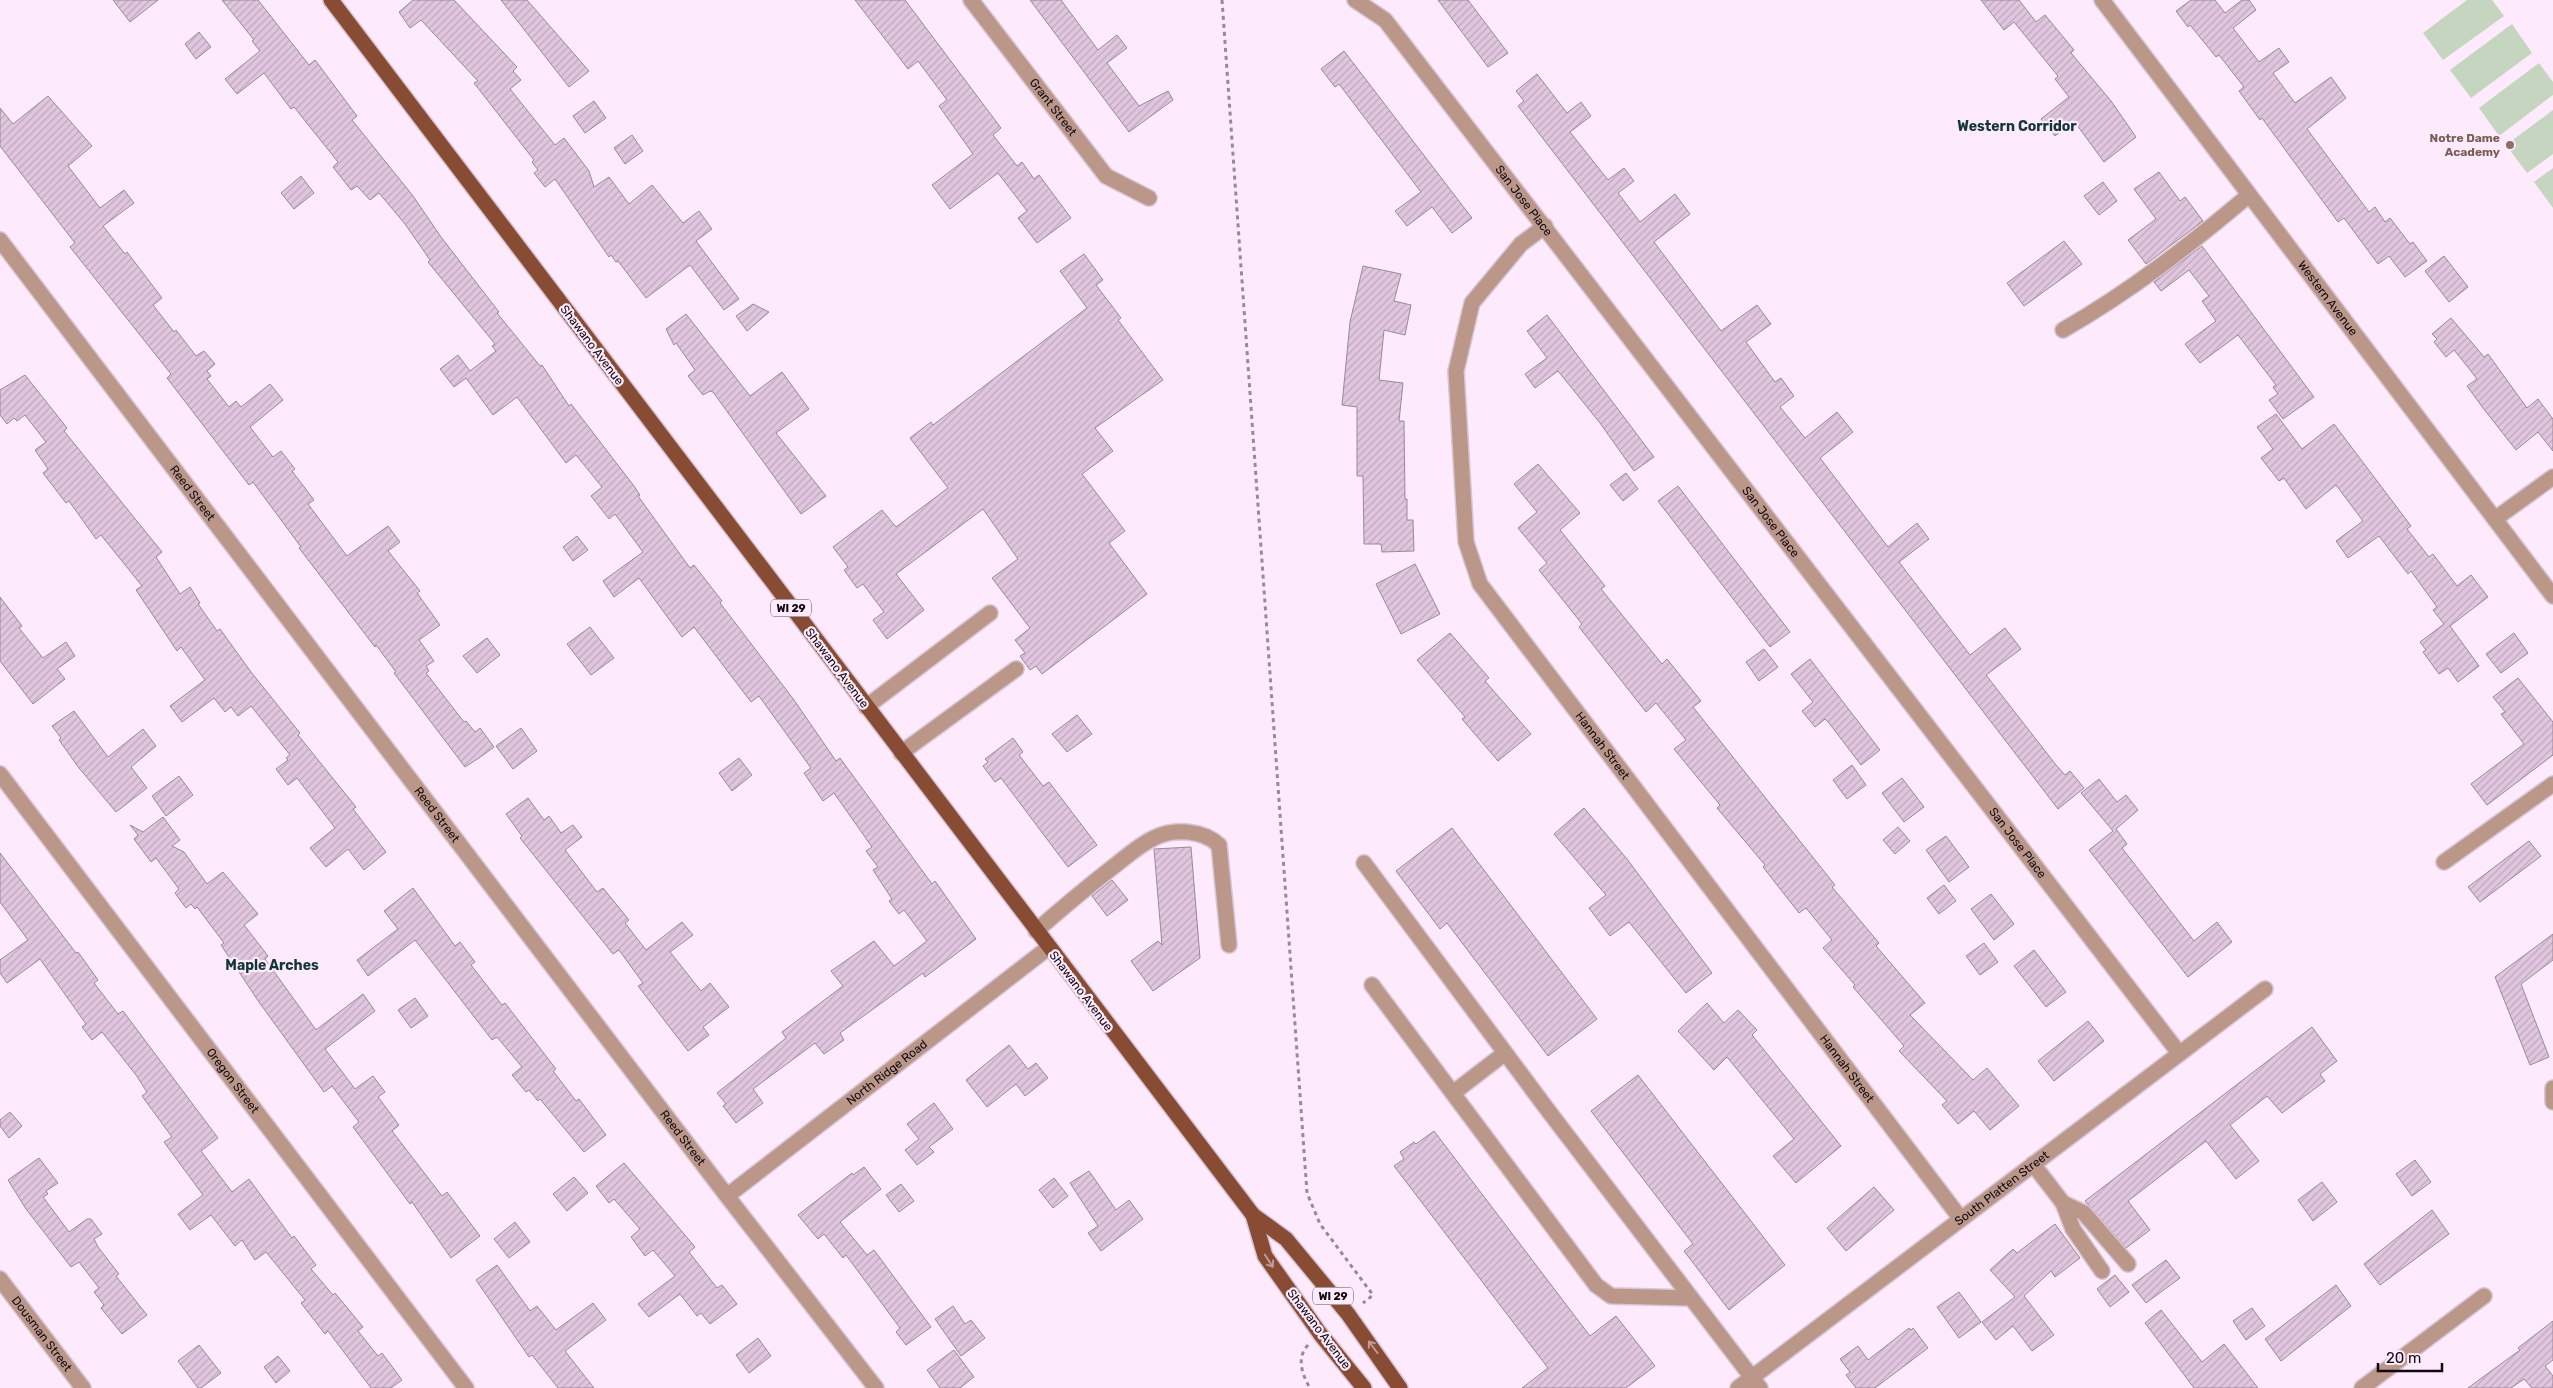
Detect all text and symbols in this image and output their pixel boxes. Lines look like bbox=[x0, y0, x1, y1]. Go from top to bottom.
street label: Grant Street bbox=[1027, 76, 1080, 139]
district label: Western Corridor bbox=[1957, 118, 2077, 135]
place label: Notre Dame Academy bbox=[2430, 131, 2500, 159]
marker: Notre Dame Academy bbox=[2504, 139, 2516, 151]
street label: San Jose Place bbox=[1492, 163, 1556, 239]
street label: Western Avenue bbox=[2295, 258, 2361, 339]
street label: Shawano Avenue bbox=[557, 302, 627, 388]
street label: Reed Street bbox=[167, 463, 218, 524]
street label: San Jose Place bbox=[1739, 484, 1802, 560]
road number: WI 29 bbox=[771, 600, 811, 616]
street label: Shawano Avenue bbox=[802, 625, 872, 711]
street label: Hannah Street bbox=[1572, 709, 1633, 783]
street label: Reed Street bbox=[411, 784, 463, 845]
street label: San Jose Place bbox=[1986, 805, 2049, 881]
street label: Shawano Avenue bbox=[1046, 948, 1116, 1034]
district label: Maple Arches bbox=[225, 957, 319, 974]
street label: Hannah Street bbox=[1817, 1032, 1877, 1105]
street label: North Ridge Road bbox=[844, 1037, 930, 1108]
street label: Oregon Street bbox=[203, 1045, 262, 1116]
street label: Reed Street bbox=[657, 1107, 709, 1169]
street label: South Platten Street bbox=[1952, 1148, 2052, 1228]
one-way arrow bbox=[1264, 1254, 1274, 1268]
street label: Shawano Avenue bbox=[1284, 1286, 1354, 1372]
road number: WI 29 bbox=[1313, 1288, 1353, 1304]
street label: Dousman Street bbox=[9, 1294, 75, 1374]
scale bar bbox=[2378, 1340, 2442, 1372]
one-way arrow bbox=[1367, 1341, 1378, 1354]
text: 20 m bbox=[2386, 1349, 2421, 1367]

